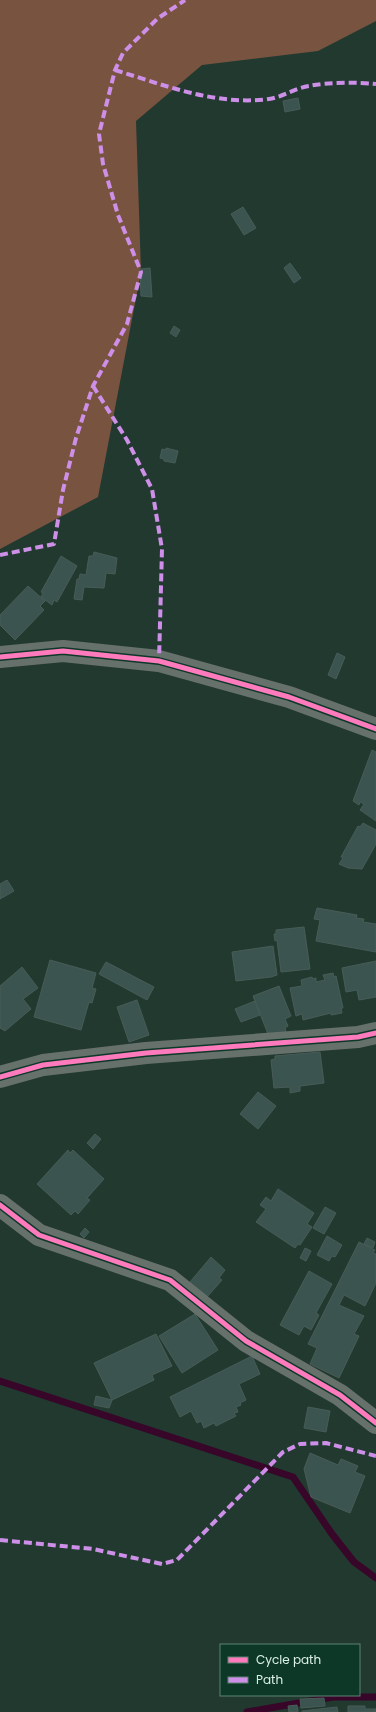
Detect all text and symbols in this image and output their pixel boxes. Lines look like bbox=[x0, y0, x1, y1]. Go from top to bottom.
legend bbox=[220, 1644, 360, 1696]
text: Cycle path bbox=[256, 1651, 321, 1668]
text: Path bbox=[256, 1671, 283, 1688]

